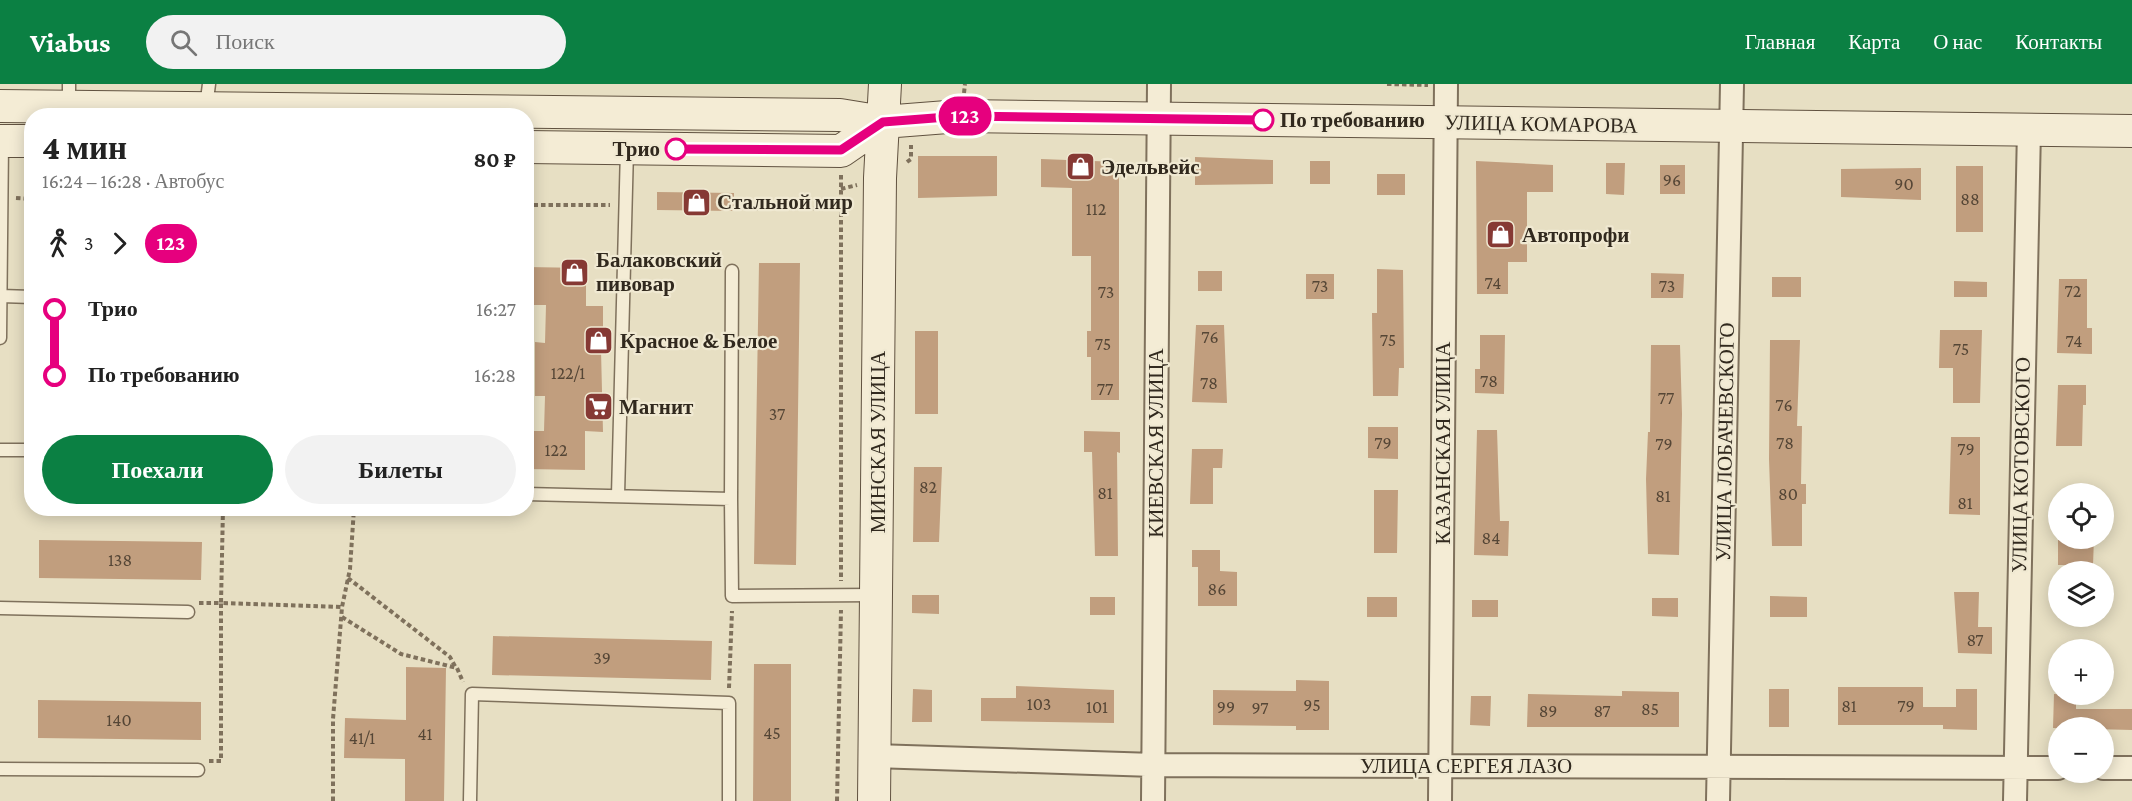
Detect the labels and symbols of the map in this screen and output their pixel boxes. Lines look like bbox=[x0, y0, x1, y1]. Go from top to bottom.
line badge: 123 bbox=[930, 96, 1000, 135]
place label: По требованию bbox=[1280, 108, 1425, 132]
marker: По требованию bbox=[1252, 109, 1274, 131]
street label: УЛИЦА КОМАРОВА bbox=[1444, 110, 1639, 138]
place label: Трио bbox=[613, 137, 660, 161]
marker: Трио bbox=[665, 138, 687, 160]
shop icon: Эдельвейс bbox=[1064, 151, 1096, 183]
place label: Эдельвейс bbox=[1101, 155, 1200, 179]
house number: 96 bbox=[1663, 170, 1681, 190]
house number: 90 bbox=[1894, 174, 1914, 194]
shop icon: Стальной мир bbox=[680, 186, 712, 218]
house number: 88 bbox=[1960, 189, 1980, 209]
place label: Стальной мир bbox=[717, 190, 853, 214]
house number: 112 bbox=[1086, 199, 1106, 219]
shop icon: Автопрофи bbox=[1485, 219, 1517, 251]
place label: Автопрофи bbox=[1522, 223, 1629, 247]
place label: Балаковский пивовар bbox=[596, 248, 722, 296]
shop icon: Балаковский пивовар bbox=[559, 256, 591, 288]
house number: 74 bbox=[1485, 273, 1501, 293]
house number: 73 bbox=[1312, 276, 1328, 296]
house number: 73 bbox=[1659, 276, 1675, 296]
house number: 72 bbox=[2065, 281, 2081, 301]
house number: 73 bbox=[1098, 282, 1114, 302]
street label: УЛИЦА ЛОБАЧЕВСКОГО bbox=[1711, 322, 1739, 562]
shop icon: Красное & Белое bbox=[583, 325, 615, 357]
house number: 76 bbox=[1201, 327, 1219, 347]
place label: Красное & Белое bbox=[620, 329, 777, 353]
house number: 75 bbox=[1380, 330, 1396, 350]
house number: 74 bbox=[2066, 331, 2082, 351]
house number: 75 bbox=[1095, 334, 1111, 354]
house number: 75 bbox=[1953, 339, 1969, 359]
street label: КАЗАНСКАЯ УЛИЦА bbox=[1431, 341, 1455, 544]
street label: КИЕВСКАЯ УЛИЦА bbox=[1144, 347, 1168, 538]
street label: МИНСКАЯ УЛИЦА bbox=[866, 350, 890, 533]
street label: УЛИЦА КОТОВСКОГО bbox=[2007, 357, 2035, 573]
house number: 122/1 bbox=[551, 363, 585, 383]
house number: 78 bbox=[1480, 371, 1498, 391]
house number: 78 bbox=[1200, 373, 1218, 393]
house number: 77 bbox=[1097, 379, 1113, 399]
house number: 77 bbox=[1658, 388, 1674, 408]
supermarket icon: Магнит bbox=[582, 391, 614, 423]
place label: Магнит bbox=[619, 395, 694, 419]
house number: 76 bbox=[1775, 395, 1793, 415]
house number: 37 bbox=[769, 404, 785, 424]
house number: 79 bbox=[1374, 433, 1392, 453]
house number: 78 bbox=[1776, 433, 1794, 453]
house number: 79 bbox=[1655, 434, 1673, 454]
house number: 79 bbox=[1957, 439, 1975, 459]
house number: 122 bbox=[544, 440, 568, 460]
house number: 82 bbox=[919, 477, 937, 497]
house number: 81 bbox=[1097, 483, 1113, 503]
house number: 80 bbox=[1778, 484, 1798, 504]
house number: 81 bbox=[1655, 486, 1671, 506]
house number: 81 bbox=[1957, 493, 1973, 513]
house number: 84 bbox=[1482, 528, 1500, 548]
house number: 138 bbox=[108, 550, 132, 570]
house number: 86 bbox=[1208, 579, 1226, 599]
house number: 87 bbox=[1966, 630, 1984, 650]
house number: 39 bbox=[593, 648, 611, 668]
house number: 103 bbox=[1027, 694, 1051, 714]
house number: 95 bbox=[1303, 695, 1321, 715]
house number: 81 bbox=[1841, 696, 1857, 716]
house number: 79 bbox=[1897, 696, 1915, 716]
house number: 101 bbox=[1086, 697, 1108, 717]
house number: 99 bbox=[1217, 697, 1235, 717]
house number: 97 bbox=[1251, 698, 1269, 718]
house number: 85 bbox=[1641, 699, 1659, 719]
house number: 89 bbox=[1539, 701, 1557, 721]
house number: 87 bbox=[1593, 701, 1611, 721]
house number: 140 bbox=[106, 710, 132, 730]
house number: 45 bbox=[763, 723, 781, 743]
house number: 41 bbox=[417, 724, 433, 744]
house number: 41/1 bbox=[349, 728, 375, 748]
street label: УЛИЦА СЕРГЕЯ ЛАЗО bbox=[1360, 754, 1572, 778]

